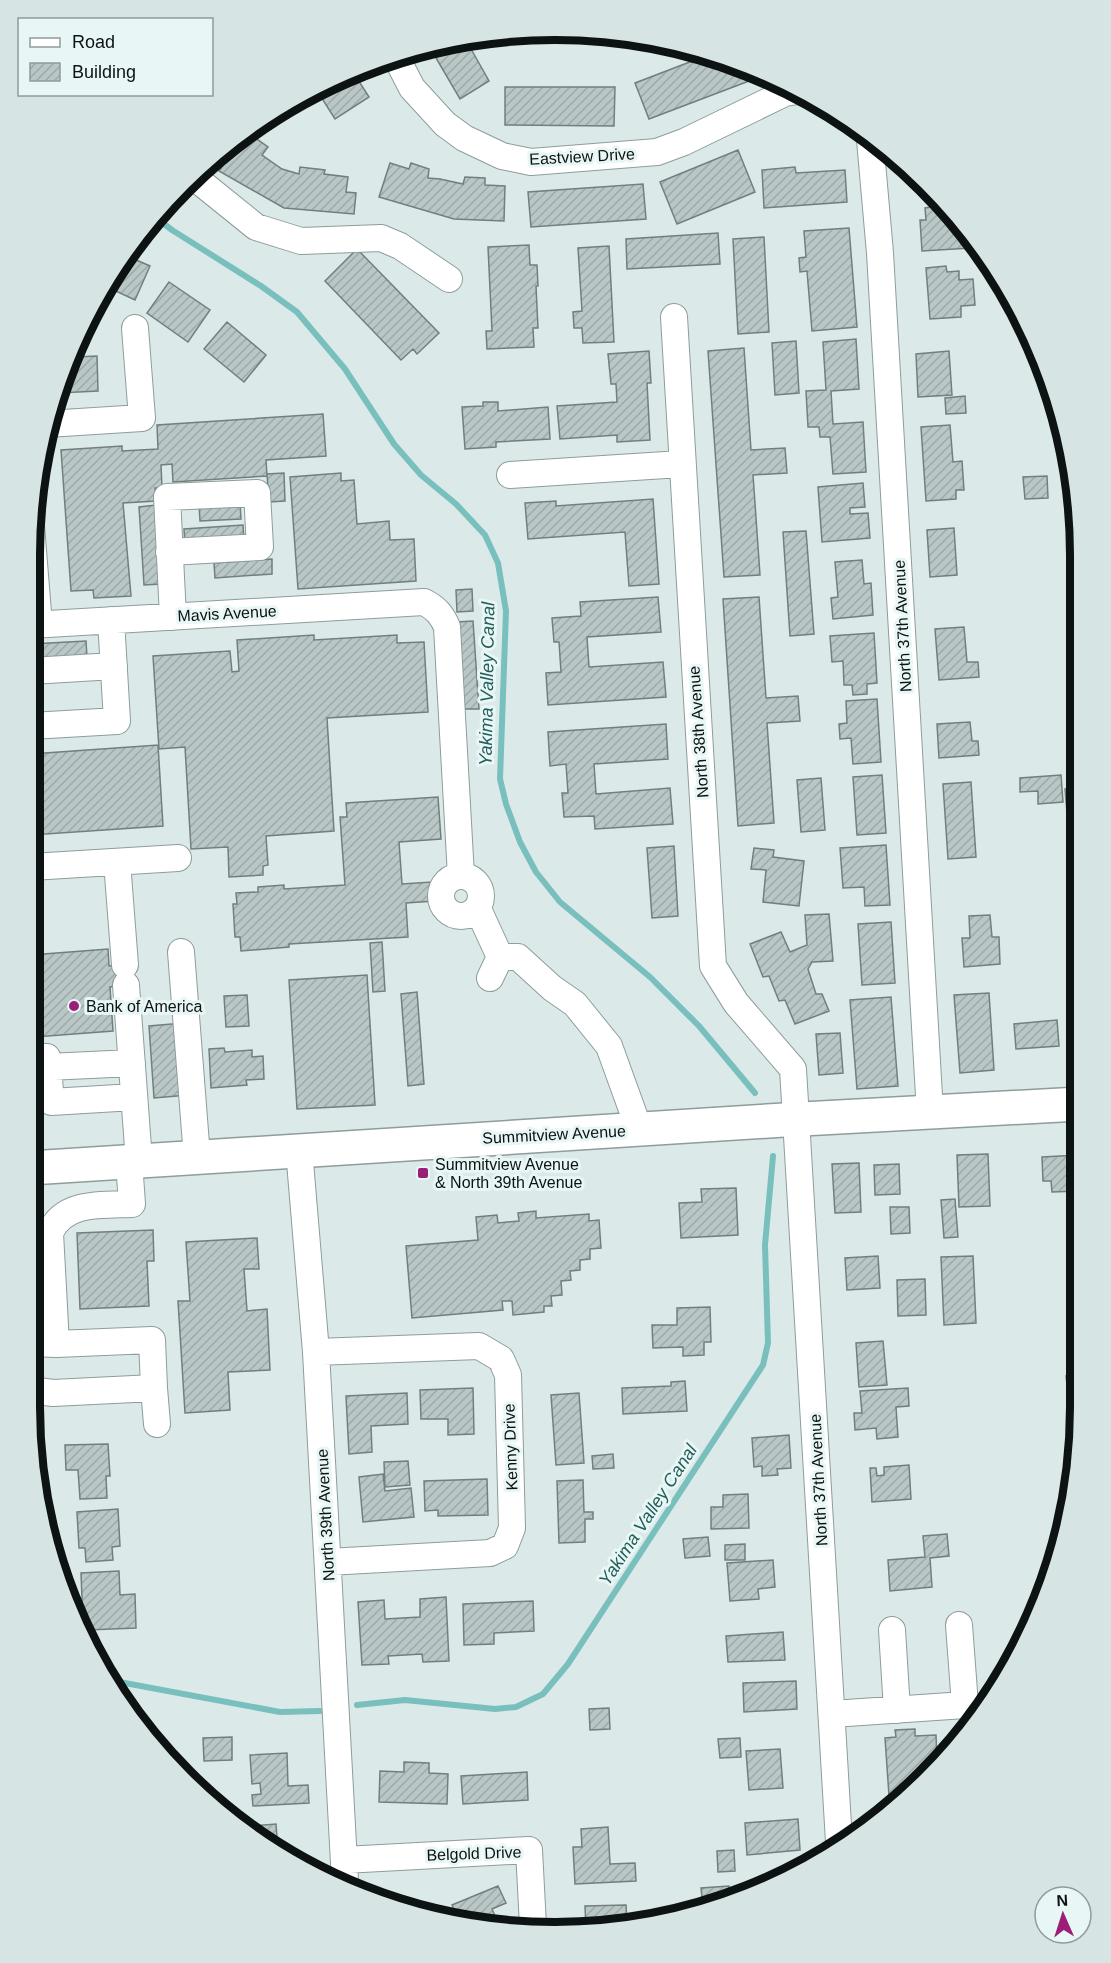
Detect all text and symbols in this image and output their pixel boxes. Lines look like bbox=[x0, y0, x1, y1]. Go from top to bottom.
legend bbox=[18, 18, 213, 96]
text: Road bbox=[72, 32, 115, 52]
text: Building bbox=[72, 62, 136, 82]
street label: Eastview Drive bbox=[529, 145, 635, 168]
street label: North 37th Avenue bbox=[891, 559, 914, 692]
water label: Yakima Valley Canal bbox=[476, 601, 498, 766]
street label: Mavis Avenue bbox=[177, 602, 277, 625]
street label: North 38th Avenue bbox=[685, 665, 712, 799]
place label: Bank of America bbox=[86, 998, 203, 1015]
marker: Bank of America bbox=[67, 999, 81, 1013]
street label: Summitview Avenue bbox=[482, 1122, 626, 1147]
place label: Summitview Avenue & North 39th Avenue bbox=[435, 1156, 582, 1191]
marker: Summitview Avenue & North 39th Avenue bbox=[416, 1166, 430, 1180]
street label: Kenny Drive bbox=[500, 1403, 521, 1491]
street label: North 37th Avenue bbox=[807, 1413, 830, 1546]
water label: Yakima Valley Canal bbox=[595, 1440, 702, 1589]
street label: North 39th Avenue bbox=[314, 1448, 337, 1581]
street label: Belgold Drive bbox=[426, 1843, 522, 1864]
north arrow bbox=[1033, 1885, 1093, 1945]
text: N bbox=[1056, 1892, 1068, 1909]

